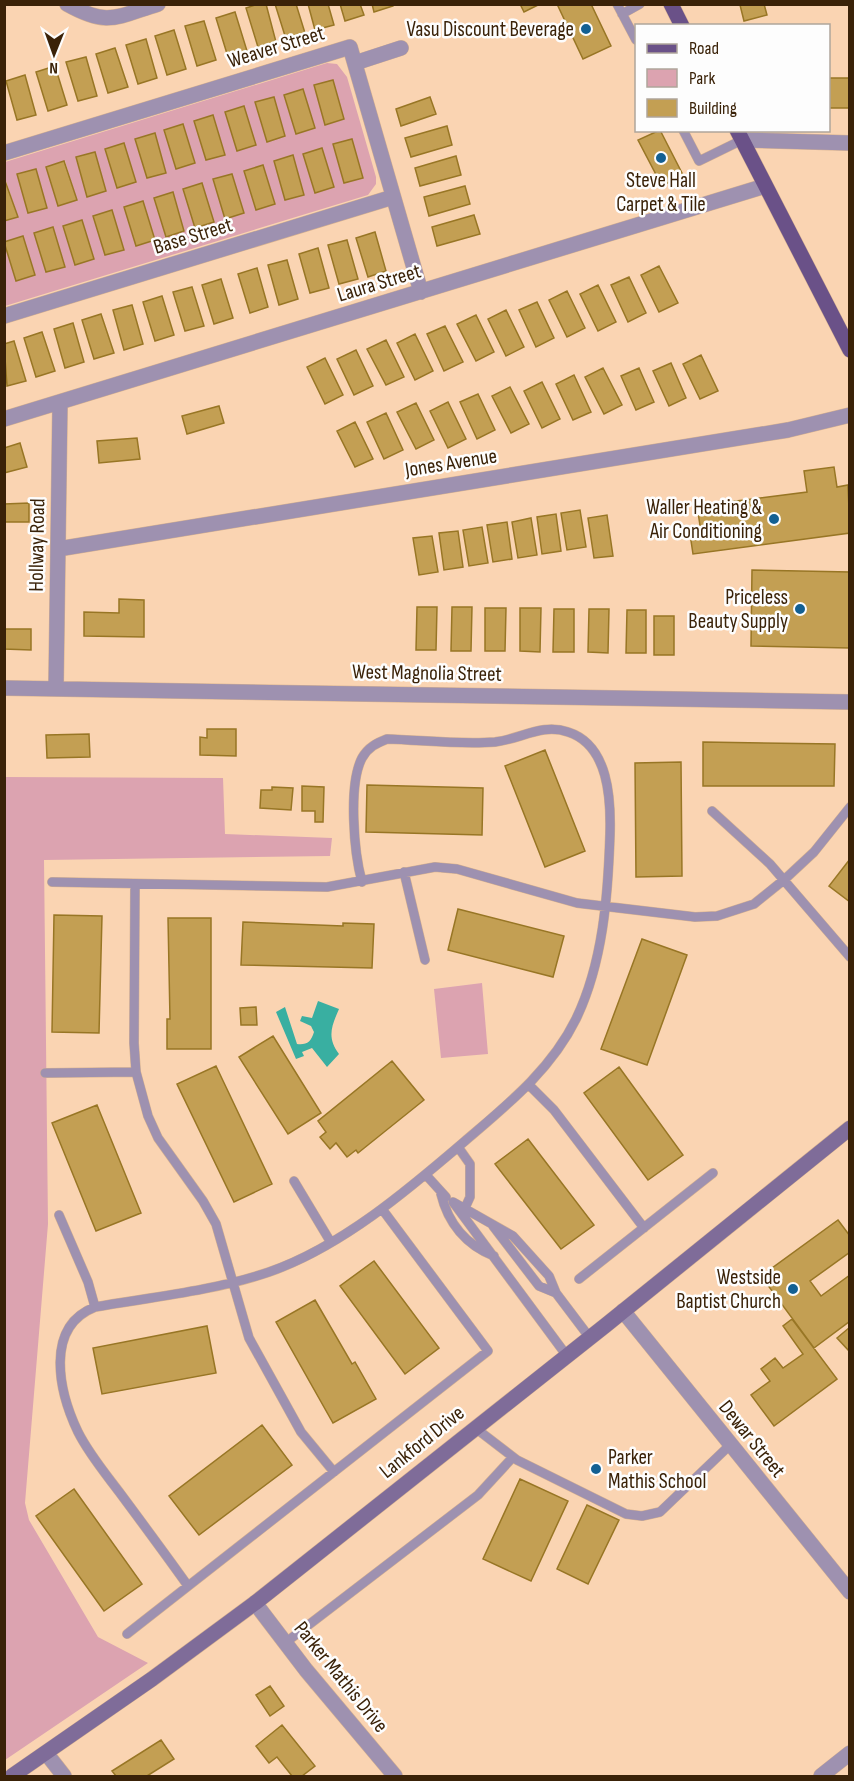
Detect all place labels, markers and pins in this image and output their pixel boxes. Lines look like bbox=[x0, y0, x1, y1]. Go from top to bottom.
place label: Vasu Discount Beverage bbox=[406, 17, 574, 42]
marker: Vasu Discount Beverage bbox=[579, 22, 593, 36]
marker: Steve Hall Carpet & Tile bbox=[654, 151, 668, 165]
place label: Steve Hall Carpet & Tile bbox=[616, 168, 706, 217]
place label: Waller Heating & Air Conditioning bbox=[646, 495, 762, 544]
marker: Waller Heating & Air Conditioning bbox=[767, 512, 781, 526]
place label: Priceless Beauty Supply bbox=[688, 585, 788, 634]
marker: Priceless Beauty Supply bbox=[793, 602, 807, 616]
place label: Westside Baptist Church bbox=[676, 1265, 781, 1314]
marker: Westside Baptist Church bbox=[786, 1282, 800, 1296]
place label: Parker Mathis School bbox=[608, 1445, 706, 1494]
marker: Parker Mathis School bbox=[589, 1462, 603, 1476]

